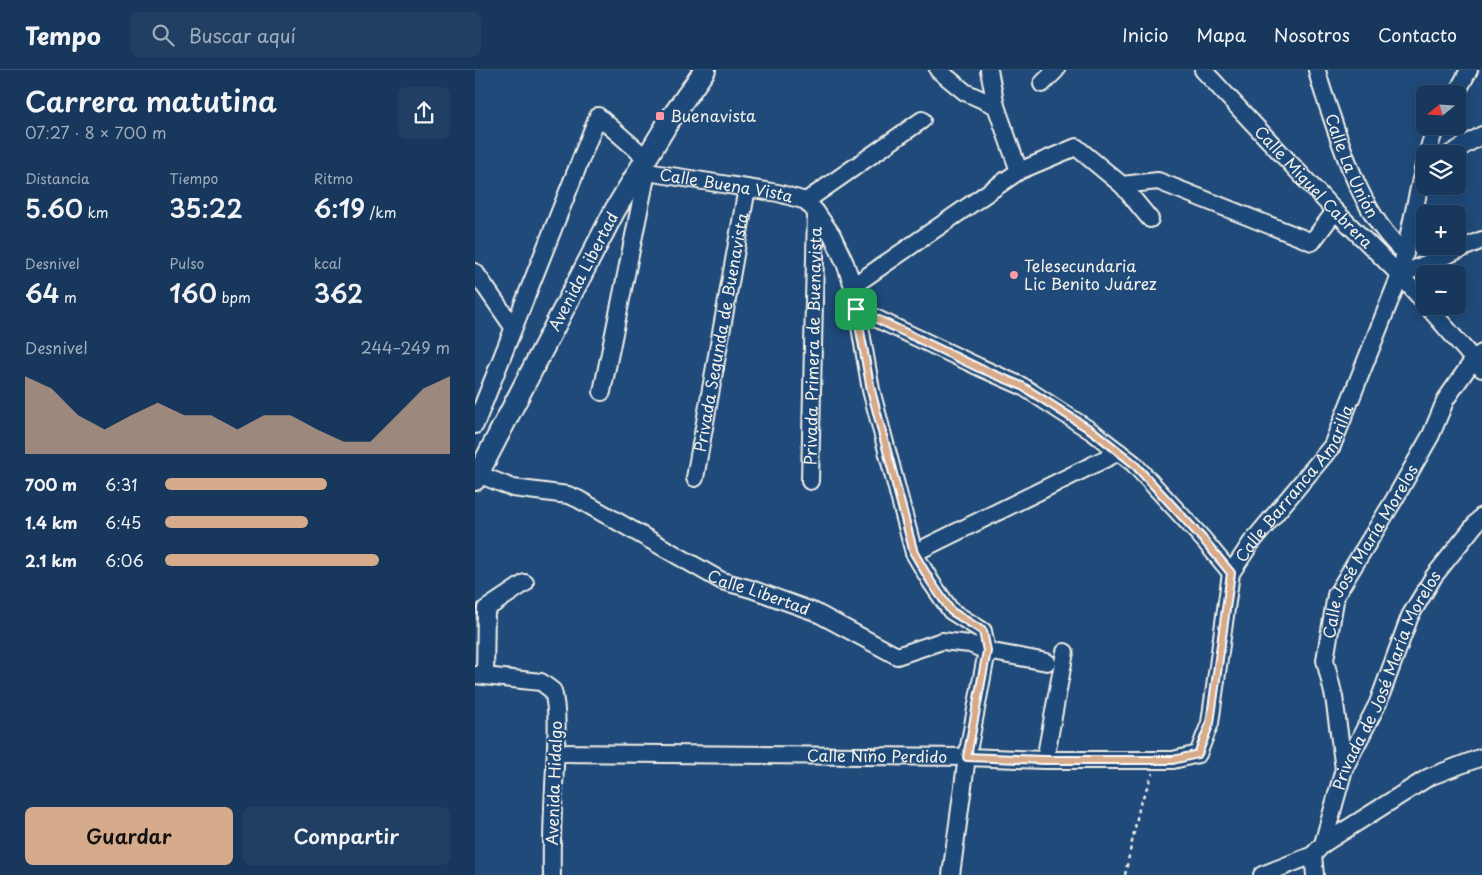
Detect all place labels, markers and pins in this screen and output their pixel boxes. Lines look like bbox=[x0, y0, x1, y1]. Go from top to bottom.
place label: Buenavista bbox=[670, 103, 756, 127]
marker: Buenavista bbox=[654, 110, 666, 122]
place label: Telesecundaria Lic Benito Juárez bbox=[1024, 253, 1157, 295]
marker: Telesecundaria Lic Benito Juárez bbox=[1008, 269, 1020, 281]
pin bbox=[835, 288, 877, 330]

